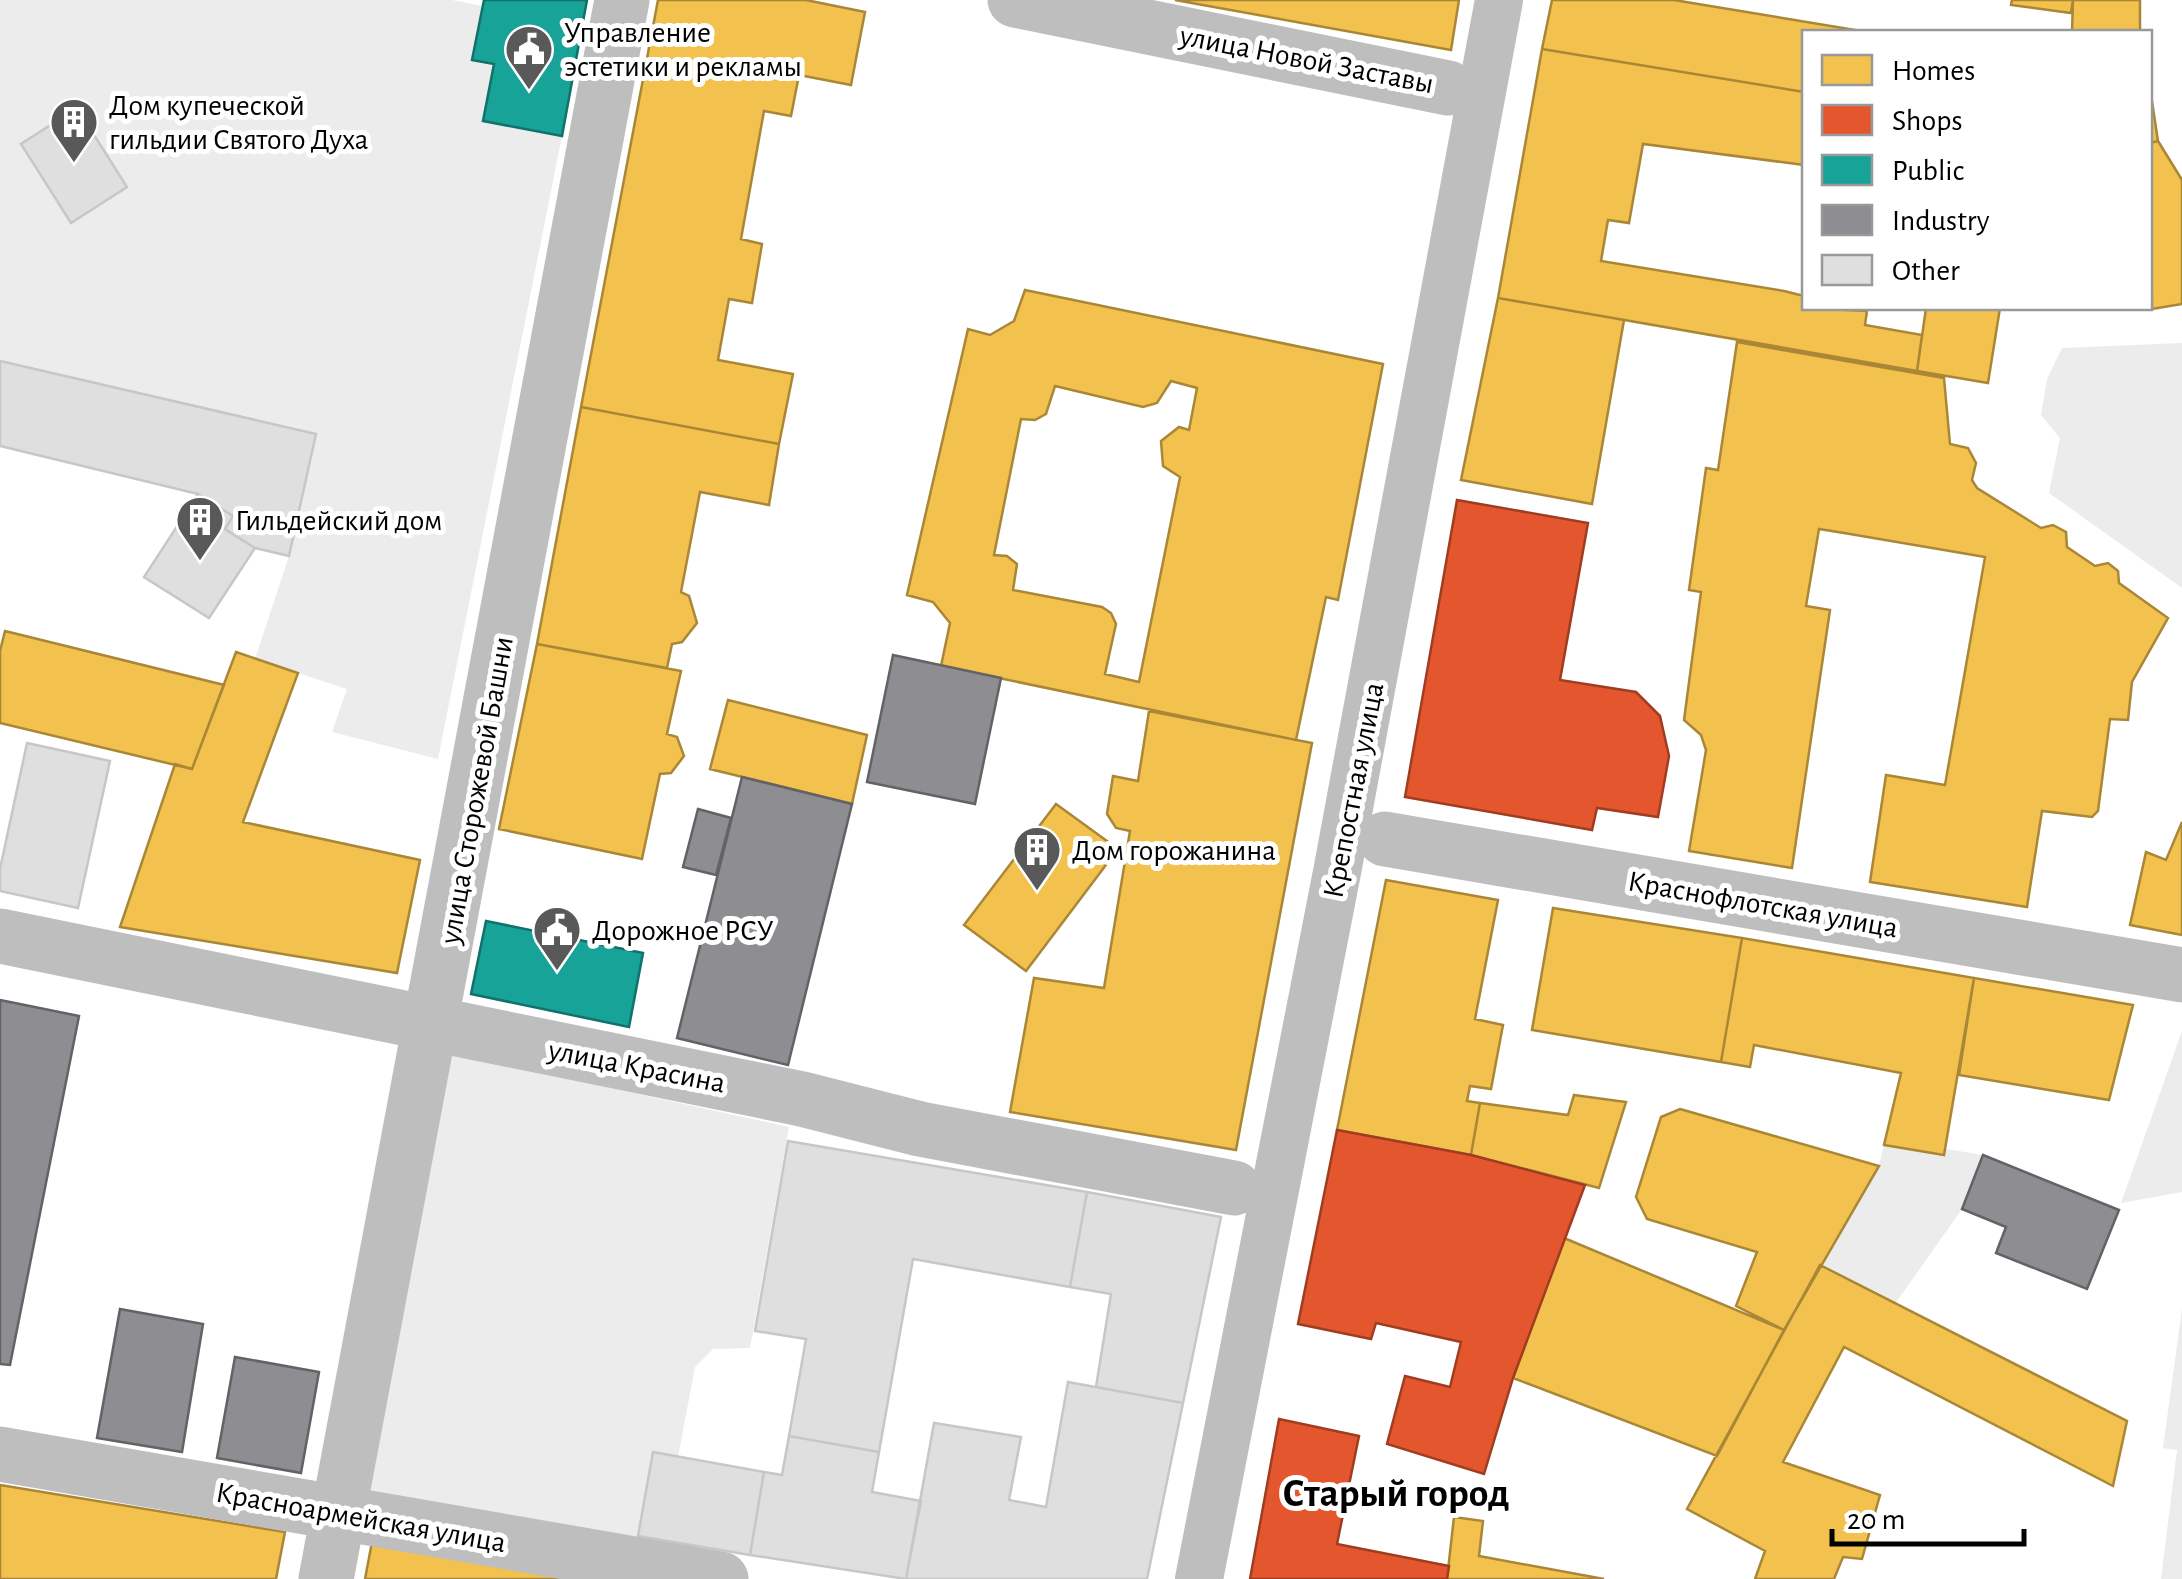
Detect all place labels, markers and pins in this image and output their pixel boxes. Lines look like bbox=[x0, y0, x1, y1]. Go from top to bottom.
place label: Управление эстетики и рекламы bbox=[564, 18, 802, 82]
public building icon: Управление эстетики и рекламы bbox=[503, 23, 555, 91]
place label: Дом купеческой гильдии Святого Духа bbox=[109, 91, 368, 155]
building icon: Дом купеческой гильдии Святого Духа bbox=[48, 96, 100, 164]
building icon: Гильдейский дом bbox=[174, 494, 226, 562]
place label: Гильдейский дом bbox=[235, 506, 442, 536]
building icon: Дом горожанина bbox=[1011, 824, 1063, 892]
place label: Дом горожанина bbox=[1072, 836, 1276, 866]
public building icon: Дорожное РСУ bbox=[531, 904, 583, 972]
place label: Дорожное РСУ bbox=[592, 916, 774, 946]

